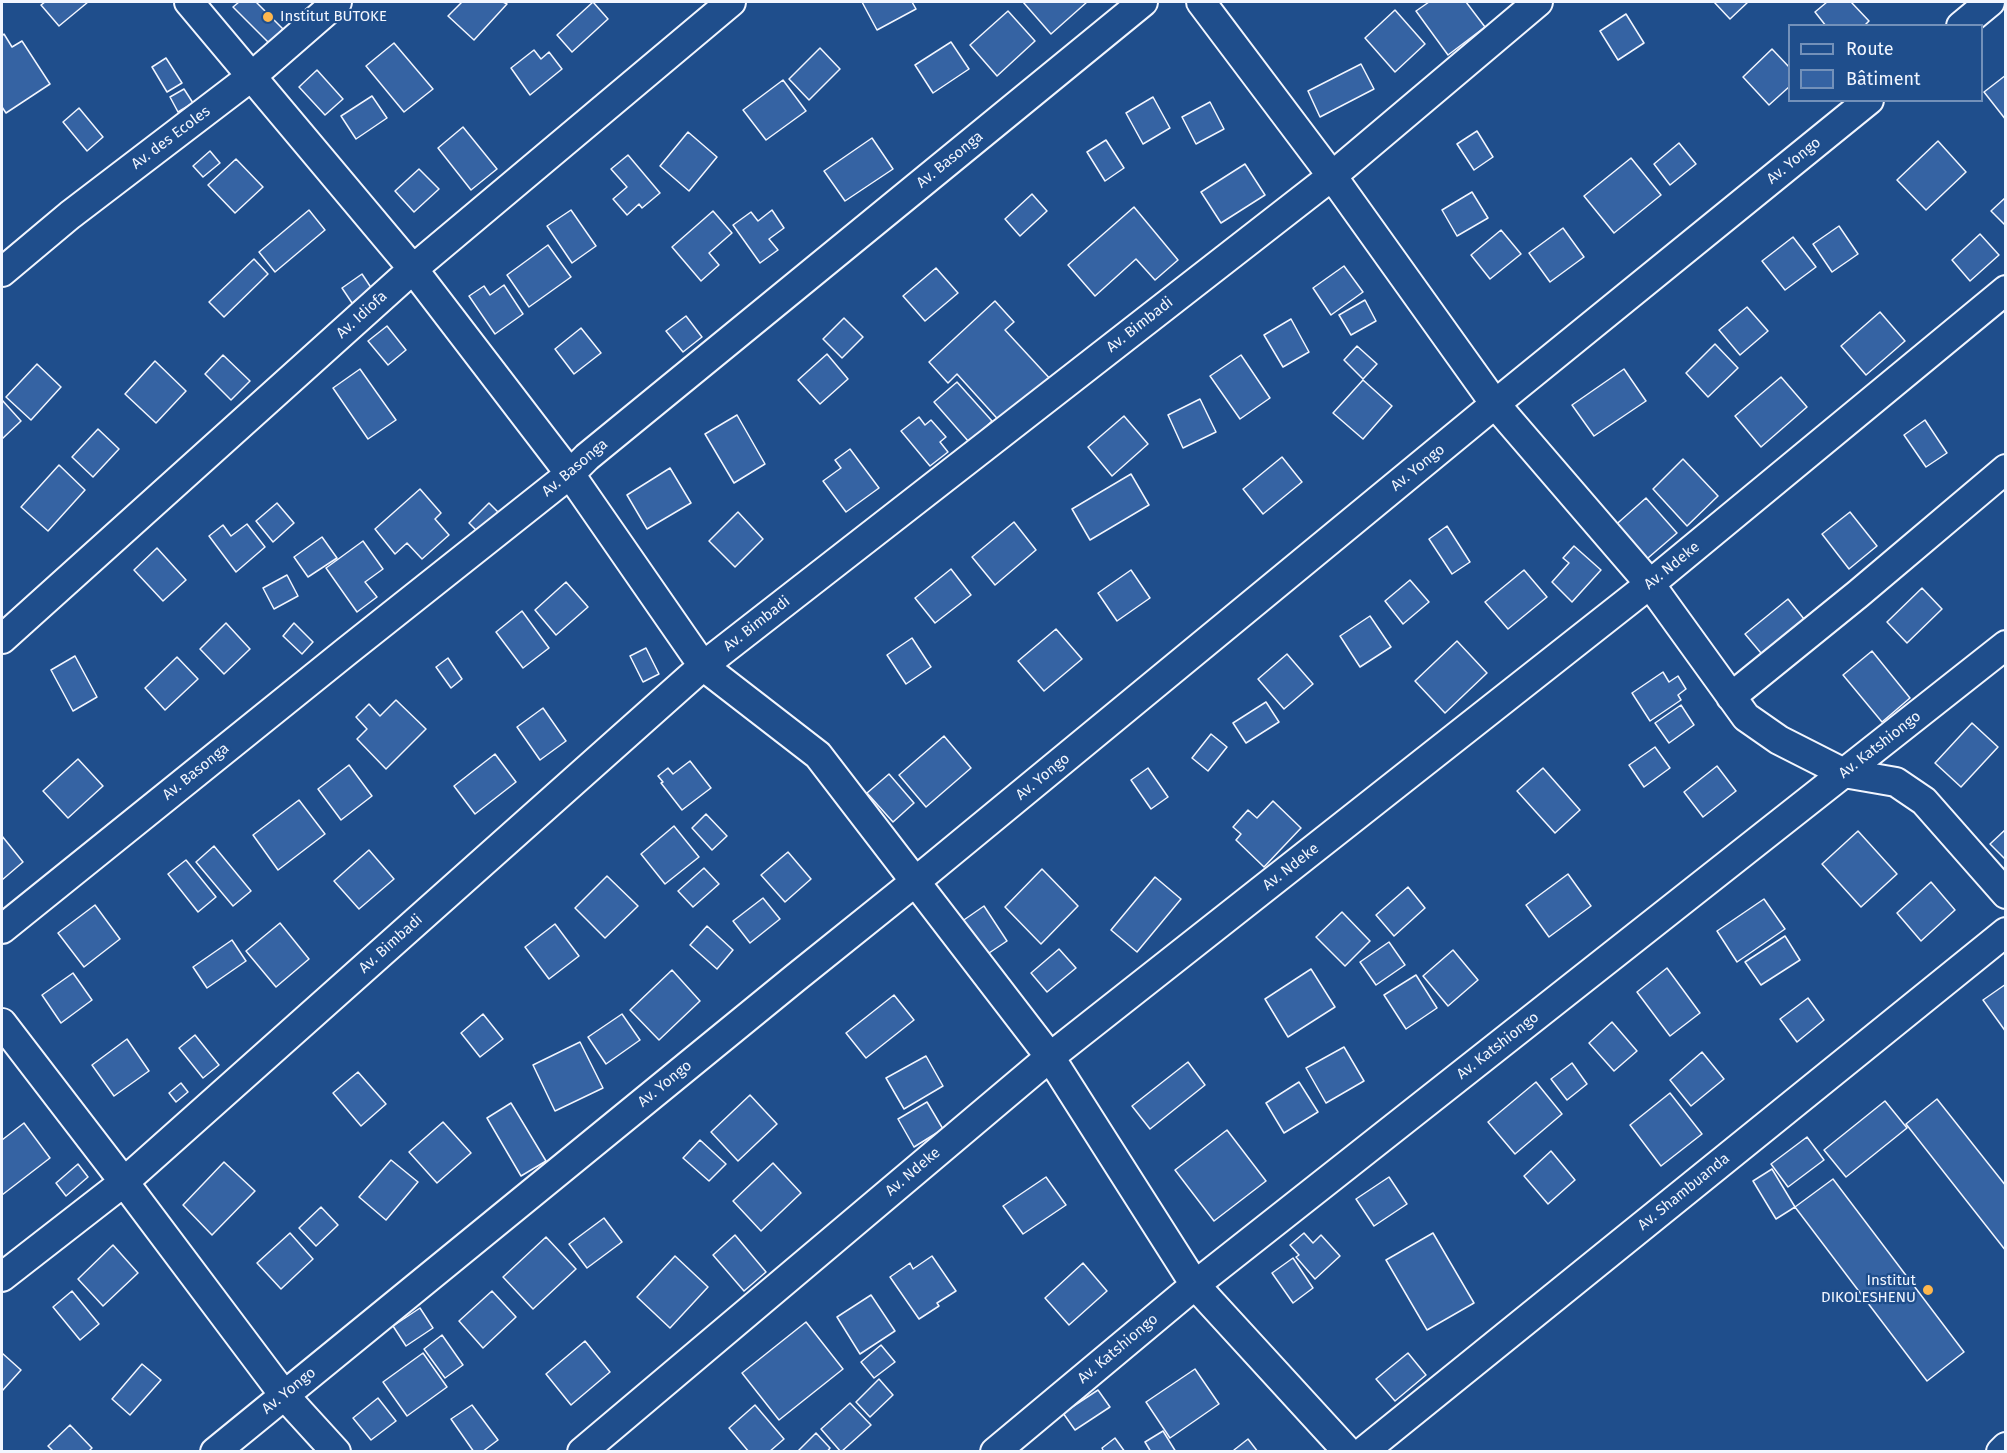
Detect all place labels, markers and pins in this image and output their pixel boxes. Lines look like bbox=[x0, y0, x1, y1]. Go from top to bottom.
place label: Institut BUTOKE bbox=[280, 8, 387, 26]
marker: Institut BUTOKE bbox=[261, 10, 275, 24]
place label: Institut DIKOLESHENU bbox=[1821, 1272, 1916, 1307]
marker: Institut DIKOLESHENU bbox=[1921, 1283, 1935, 1297]

